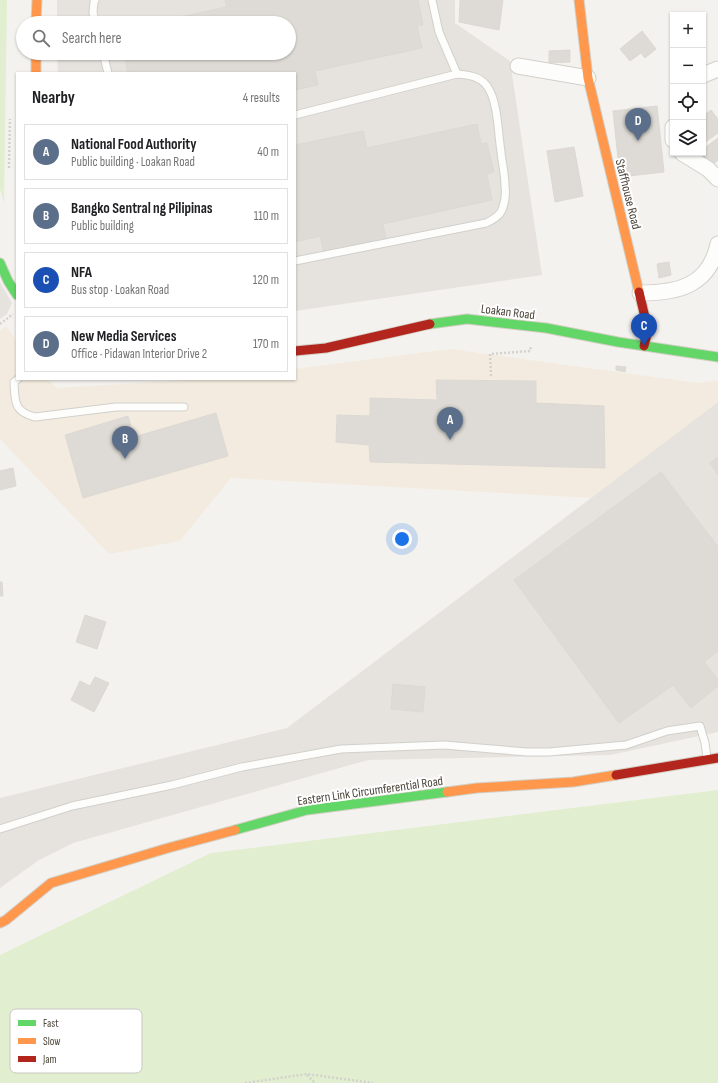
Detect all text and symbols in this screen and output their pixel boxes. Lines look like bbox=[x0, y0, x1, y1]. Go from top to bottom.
map controls bbox=[670, 12, 706, 156]
button: + bbox=[670, 12, 706, 48]
search box bbox=[16, 16, 296, 60]
icon: search bbox=[30, 27, 52, 49]
text: Search here bbox=[62, 29, 122, 48]
button: − bbox=[670, 48, 706, 84]
button: locate bbox=[670, 84, 706, 120]
text: Nearby bbox=[32, 88, 75, 108]
text: 4 results bbox=[243, 90, 280, 106]
pin: D bbox=[625, 108, 651, 141]
button: layers bbox=[670, 120, 706, 156]
text: National Food Authority bbox=[71, 135, 197, 154]
text: A bbox=[43, 144, 49, 160]
text: 40 m bbox=[257, 144, 279, 160]
text: Public building · Loakan Road bbox=[71, 154, 195, 170]
street label: Staffhouse Road bbox=[612, 157, 644, 231]
text: Bangko Sentral ng Pilipinas bbox=[71, 199, 213, 218]
text: B bbox=[43, 208, 49, 224]
text: 110 m bbox=[254, 208, 279, 224]
text: Public building bbox=[71, 218, 134, 234]
text: NFA bbox=[71, 263, 92, 282]
text: C bbox=[43, 272, 49, 288]
text: 120 m bbox=[253, 272, 279, 288]
text: Bus stop · Loakan Road bbox=[71, 282, 169, 298]
street label: Loakan Road bbox=[480, 301, 536, 323]
pin: C bbox=[631, 313, 657, 346]
text: New Media Services bbox=[71, 327, 176, 346]
text: D bbox=[43, 336, 49, 352]
text: 170 m bbox=[253, 336, 279, 352]
text: Office · Pidawan Interior Drive 2 bbox=[71, 346, 207, 362]
pin: A bbox=[437, 407, 463, 440]
pin: B bbox=[112, 426, 138, 459]
your location bbox=[392, 529, 412, 549]
street label: Eastern Link Circumferential Road bbox=[296, 773, 444, 809]
legend bbox=[10, 1009, 142, 1073]
text: Fast bbox=[43, 1017, 59, 1030]
text: Slow bbox=[43, 1035, 60, 1048]
text: Jam bbox=[42, 1053, 57, 1066]

